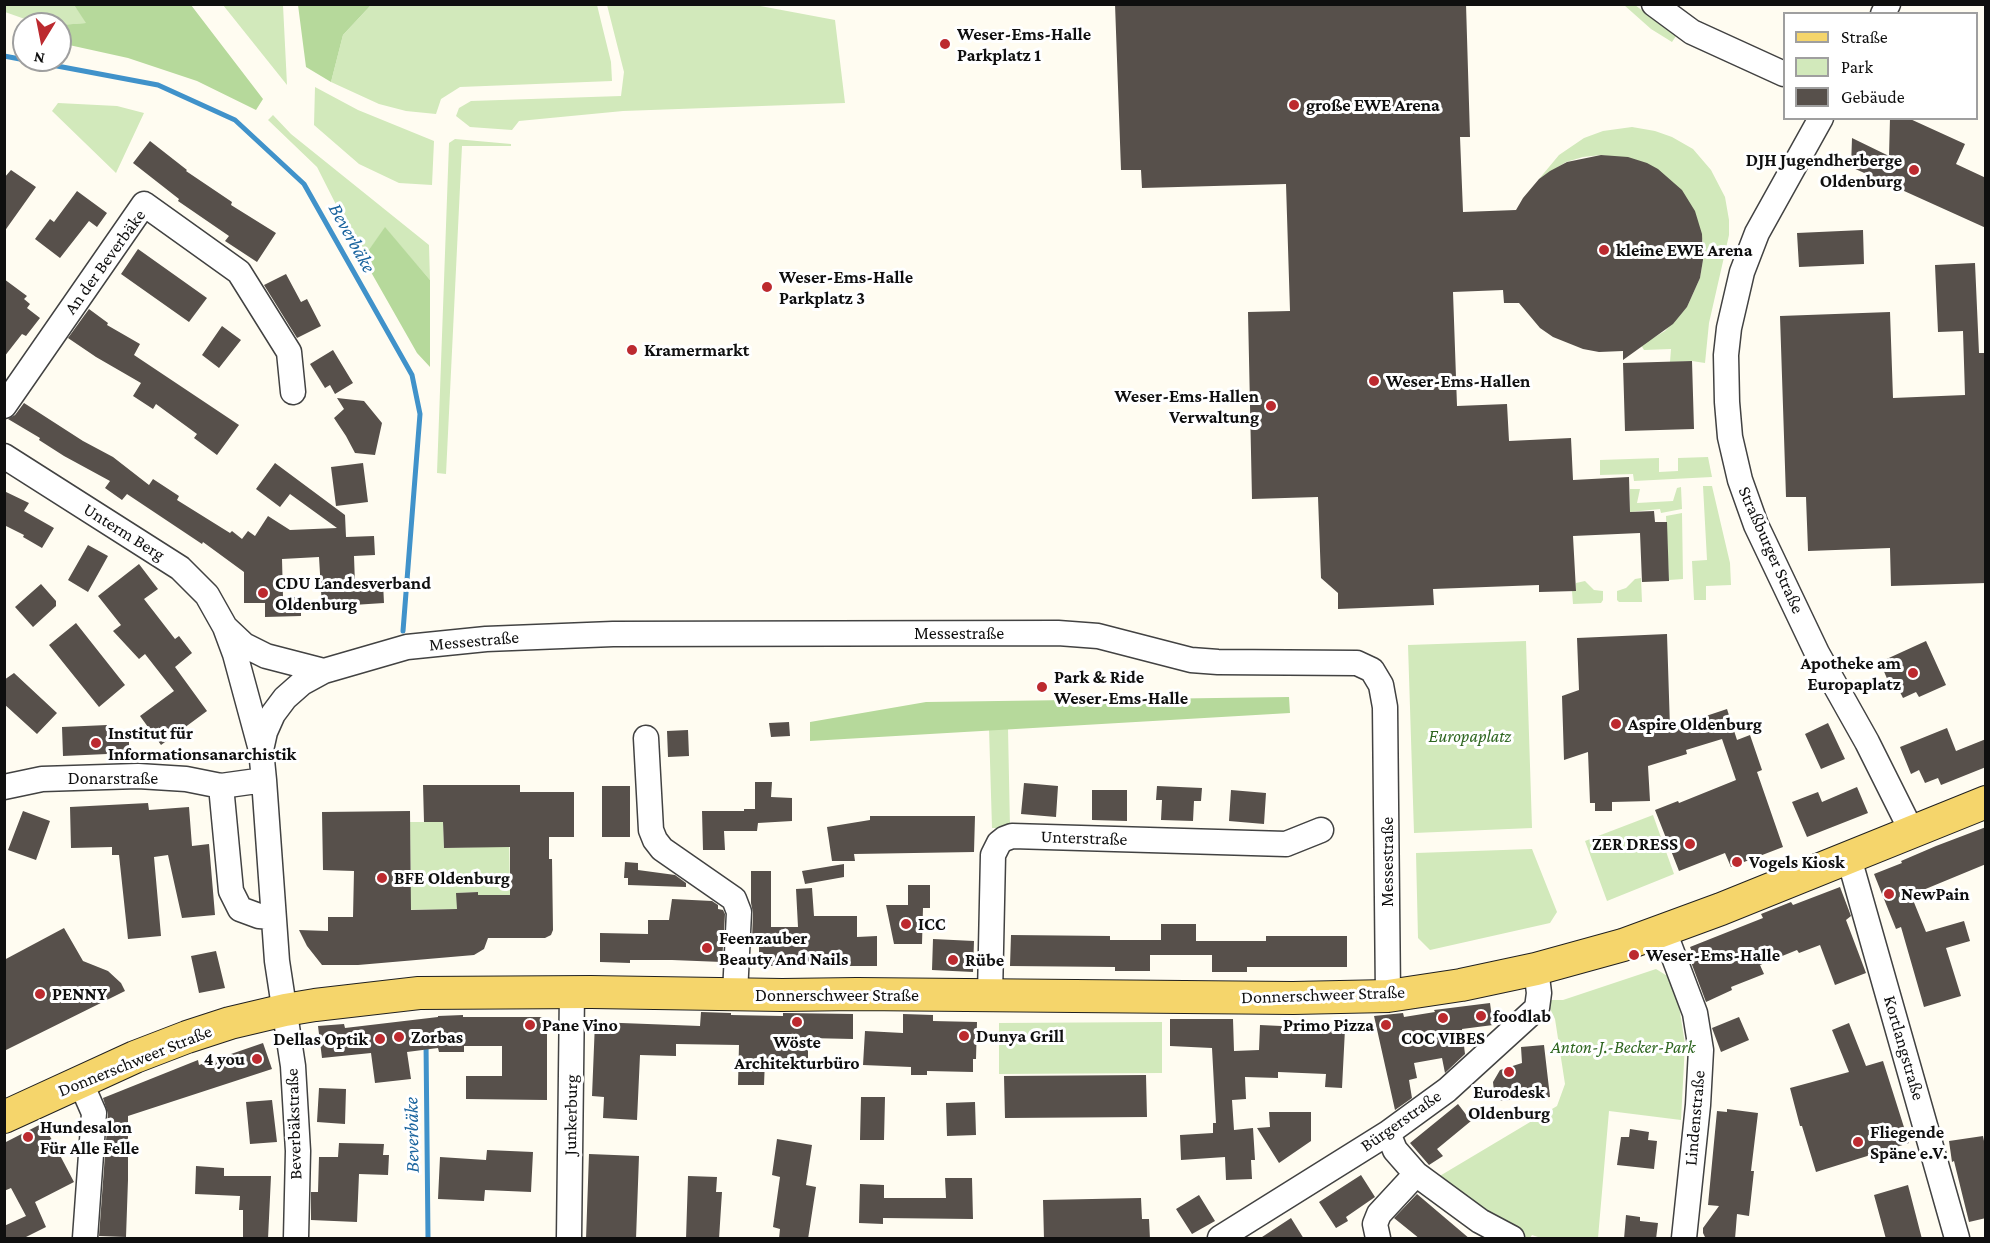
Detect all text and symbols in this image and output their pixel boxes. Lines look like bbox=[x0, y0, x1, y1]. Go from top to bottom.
north arrow bbox=[12, 12, 72, 72]
legend bbox=[1783, 12, 1978, 120]
place label: Weser-Ems-Halle Parkplatz 1 bbox=[957, 23, 1091, 66]
text: Straße bbox=[1841, 27, 1888, 47]
marker: Weser-Ems-Halle Parkplatz 1 bbox=[938, 37, 952, 51]
text: N bbox=[32, 49, 46, 68]
text: Park bbox=[1841, 57, 1873, 77]
text: Gebäude bbox=[1841, 87, 1905, 107]
place label: große EWE Arena bbox=[1306, 94, 1440, 116]
marker: große EWE Arena bbox=[1287, 98, 1301, 112]
place label: DJH Jugendherberge Oldenburg bbox=[1746, 149, 1902, 192]
marker: DJH Jugendherberge Oldenburg bbox=[1907, 163, 1921, 177]
water label: Beverbäke bbox=[323, 199, 381, 277]
street label: An der Beverbäke bbox=[60, 205, 150, 319]
place label: kleine EWE Arena bbox=[1616, 239, 1752, 261]
marker: kleine EWE Arena bbox=[1597, 243, 1611, 257]
place label: Weser-Ems-Halle Parkplatz 3 bbox=[779, 266, 913, 308]
marker: Weser-Ems-Halle Parkplatz 3 bbox=[760, 280, 774, 294]
place label: Kramermarkt bbox=[644, 339, 749, 361]
marker: Kramermarkt bbox=[625, 343, 639, 357]
place label: Weser-Ems-Hallen bbox=[1386, 370, 1530, 392]
marker: Weser-Ems-Hallen bbox=[1367, 374, 1381, 388]
place label: Weser-Ems-Hallen Verwaltung bbox=[1115, 385, 1259, 428]
marker: Weser-Ems-Hallen Verwaltung bbox=[1264, 399, 1278, 413]
street label: Straßburger Straße bbox=[1733, 483, 1809, 617]
street label: Unterm Berg bbox=[79, 499, 169, 565]
place label: CDU Landesverband Oldenburg bbox=[275, 572, 431, 614]
marker: CDU Landesverband Oldenburg bbox=[256, 586, 270, 600]
street label: Messestraße bbox=[914, 622, 1004, 644]
street label: Messestraße bbox=[428, 626, 520, 656]
place label: Apotheke am Europaplatz bbox=[1800, 652, 1901, 694]
place label: Park & Ride Weser-Ems-Halle bbox=[1054, 666, 1188, 708]
marker: Apotheke am Europaplatz bbox=[1906, 666, 1920, 680]
marker: Park & Ride Weser-Ems-Halle bbox=[1035, 680, 1049, 694]
place label: Aspire Oldenburg bbox=[1628, 713, 1762, 735]
marker: Aspire Oldenburg bbox=[1609, 717, 1623, 731]
place label: Institut für Informationsanarchistik bbox=[108, 722, 296, 764]
park label: Europaplatz bbox=[1429, 725, 1511, 747]
marker: Institut für Informationsanarchistik bbox=[89, 736, 103, 750]
street label: Donarstraße bbox=[68, 767, 158, 789]
street label: Messestraße bbox=[1376, 817, 1398, 907]
street label: Unterstraße bbox=[1040, 826, 1128, 850]
place label: ZER DRESS bbox=[1592, 833, 1678, 855]
marker: ZER DRESS bbox=[1683, 837, 1697, 851]
place label: Vogels Kiosk bbox=[1749, 851, 1845, 873]
marker: Vogels Kiosk bbox=[1730, 855, 1744, 869]
place label: BFE Oldenburg bbox=[394, 867, 510, 889]
marker: BFE Oldenburg bbox=[375, 871, 389, 885]
place label: NewPain bbox=[1901, 883, 1970, 905]
marker: NewPain bbox=[1882, 887, 1896, 901]
place label: ICC bbox=[918, 913, 946, 935]
marker: ICC bbox=[899, 917, 913, 931]
place label: Feenzauber Beauty And Nails bbox=[719, 927, 848, 970]
marker: Feenzauber Beauty And Nails bbox=[700, 941, 714, 955]
place label: Weser-Ems-Halle bbox=[1646, 944, 1780, 966]
marker: Weser-Ems-Halle bbox=[1627, 948, 1641, 962]
place label: Rübe bbox=[965, 949, 1004, 971]
marker: Rübe bbox=[946, 953, 960, 967]
street label: Donnerschweer Straße bbox=[1241, 981, 1405, 1009]
place label: PENNY bbox=[52, 983, 107, 1005]
street label: Donnerschweer Straße bbox=[755, 984, 919, 1006]
marker: PENNY bbox=[33, 987, 47, 1001]
street label: Kortlangstraße bbox=[1879, 993, 1929, 1103]
place label: foodlab bbox=[1493, 1005, 1551, 1027]
marker: foodlab bbox=[1474, 1009, 1488, 1023]
marker: COC VIBES bbox=[1436, 1011, 1450, 1025]
place label: Pane Vino bbox=[542, 1014, 618, 1036]
place label: Primo Pizza bbox=[1283, 1014, 1374, 1036]
marker: Wöste Architekturbüro bbox=[790, 1015, 804, 1029]
marker: Pane Vino bbox=[523, 1018, 537, 1032]
marker: Primo Pizza bbox=[1379, 1018, 1393, 1032]
street label: Donnerschweer Straße bbox=[55, 1020, 215, 1102]
place label: Dunya Grill bbox=[976, 1025, 1064, 1047]
place label: Zorbas bbox=[411, 1026, 463, 1048]
place label: COC VIBES bbox=[1401, 1027, 1485, 1049]
place label: Dellas Optik bbox=[273, 1028, 368, 1050]
marker: Dunya Grill bbox=[957, 1029, 971, 1043]
marker: Zorbas bbox=[392, 1030, 406, 1044]
place label: Wöste Architekturbüro bbox=[734, 1031, 860, 1074]
marker: Dellas Optik bbox=[373, 1032, 387, 1046]
park label: Anton-J.-Becker-Park bbox=[1551, 1036, 1695, 1058]
place label: 4 you bbox=[204, 1048, 245, 1070]
marker: 4 you bbox=[250, 1052, 264, 1066]
marker: Eurodesk Oldenburg bbox=[1502, 1065, 1516, 1079]
street label: Beverbäkstraße bbox=[281, 1068, 307, 1180]
street label: Lindenstraße bbox=[1680, 1069, 1710, 1167]
street label: Junkerburg bbox=[559, 1074, 583, 1156]
place label: Eurodesk Oldenburg bbox=[1468, 1081, 1550, 1124]
street label: Bürgerstraße bbox=[1356, 1085, 1446, 1157]
water label: Beverbäke bbox=[399, 1097, 425, 1173]
place label: Hundesalon Für Alle Felle bbox=[40, 1116, 139, 1158]
place label: Fliegende Späne e.V. bbox=[1870, 1121, 1948, 1164]
marker: Hundesalon Für Alle Felle bbox=[21, 1130, 35, 1144]
marker: Fliegende Späne e.V. bbox=[1851, 1135, 1865, 1149]

